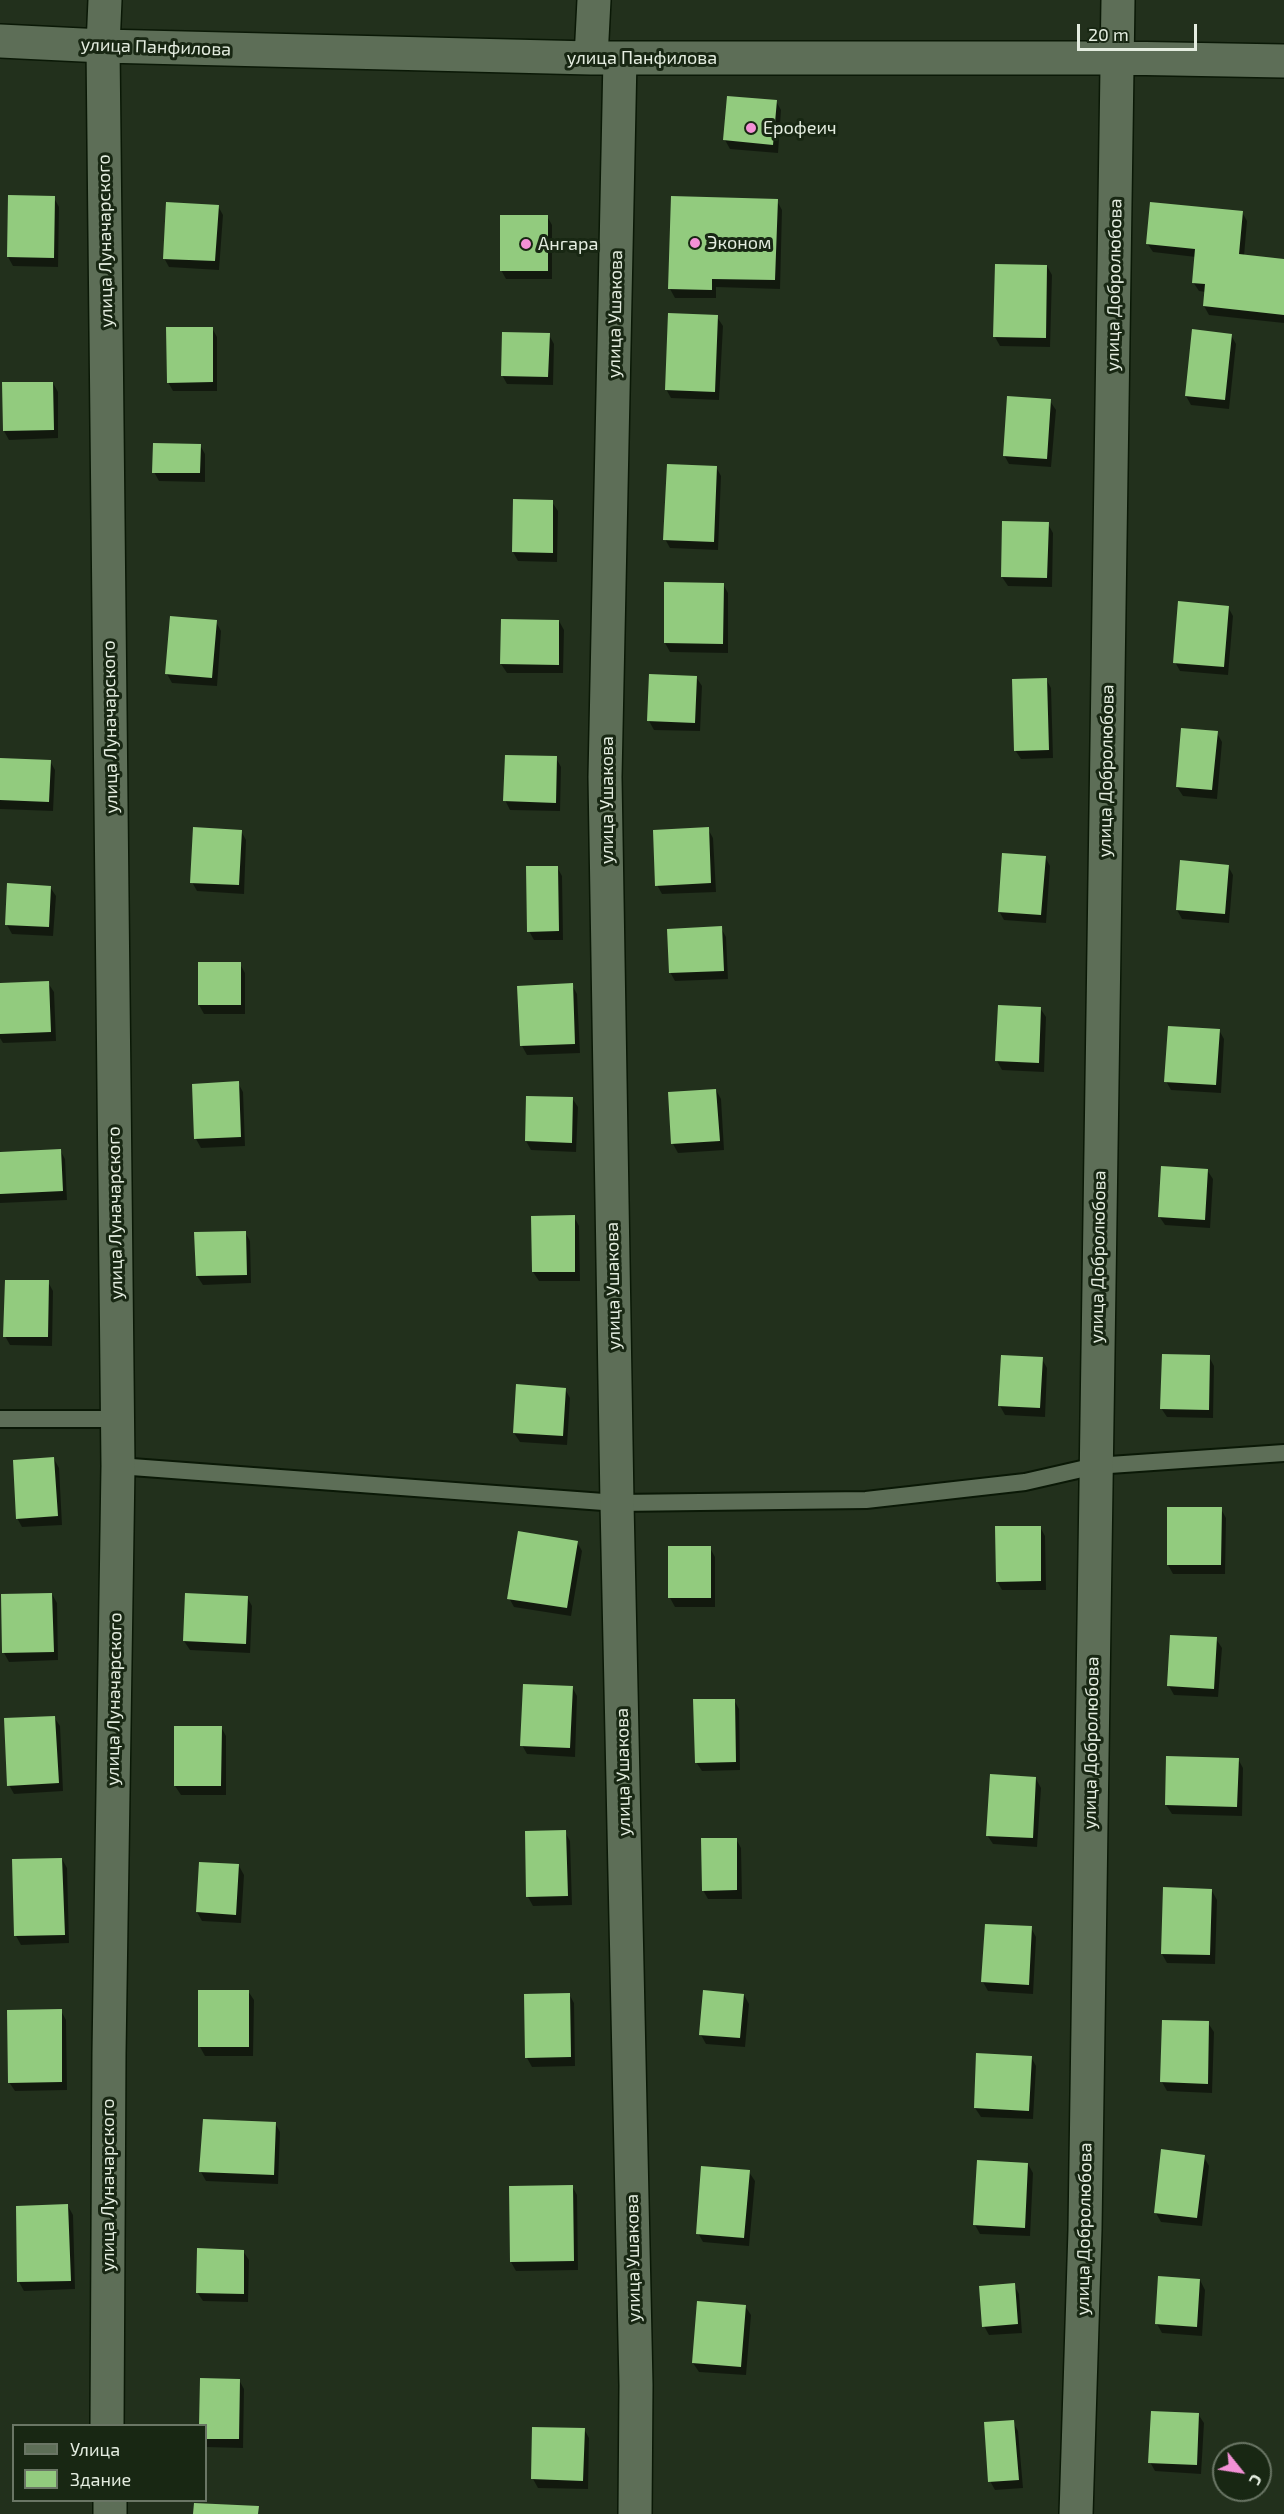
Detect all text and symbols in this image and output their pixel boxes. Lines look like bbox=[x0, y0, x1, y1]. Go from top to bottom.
scale bar bbox=[1080, 12, 1200, 50]
text: 20 m bbox=[1088, 23, 1129, 45]
street label: улица Панфилова bbox=[80, 34, 232, 60]
street label: улица Панфилова bbox=[567, 47, 717, 69]
place label: Ерофеич bbox=[763, 117, 837, 139]
marker: Ерофеич bbox=[744, 121, 758, 135]
street label: улица Луначарского bbox=[93, 154, 117, 328]
street label: улица Добролюбова bbox=[1102, 198, 1126, 372]
place label: Эконом bbox=[707, 232, 771, 254]
place label: Ангара bbox=[538, 233, 598, 255]
marker: Эконом bbox=[688, 236, 702, 250]
marker: Ангара bbox=[519, 237, 533, 251]
street label: улица Ушакова bbox=[603, 250, 627, 378]
street label: улица Луначарского bbox=[98, 640, 122, 814]
street label: улица Добролюбова bbox=[1094, 684, 1118, 858]
street label: улица Ушакова bbox=[596, 736, 618, 864]
street label: улица Луначарского bbox=[103, 1126, 127, 1300]
street label: улица Добролюбова bbox=[1086, 1170, 1110, 1344]
street label: улица Ушакова bbox=[601, 1222, 625, 1350]
street label: улица Луначарского bbox=[102, 1612, 126, 1786]
street label: улица Добролюбова bbox=[1079, 1656, 1103, 1830]
street label: улица Ушакова bbox=[611, 1708, 635, 1836]
street label: улица Луначарского bbox=[97, 2098, 119, 2272]
street label: улица Добролюбова bbox=[1072, 2142, 1096, 2316]
street label: улица Ушакова bbox=[621, 2194, 645, 2322]
legend bbox=[12, 2424, 207, 2502]
text: Улица bbox=[70, 2438, 120, 2460]
north arrow bbox=[1212, 2442, 1272, 2502]
text: Здание bbox=[70, 2468, 131, 2490]
text: С bbox=[1246, 2471, 1267, 2489]

